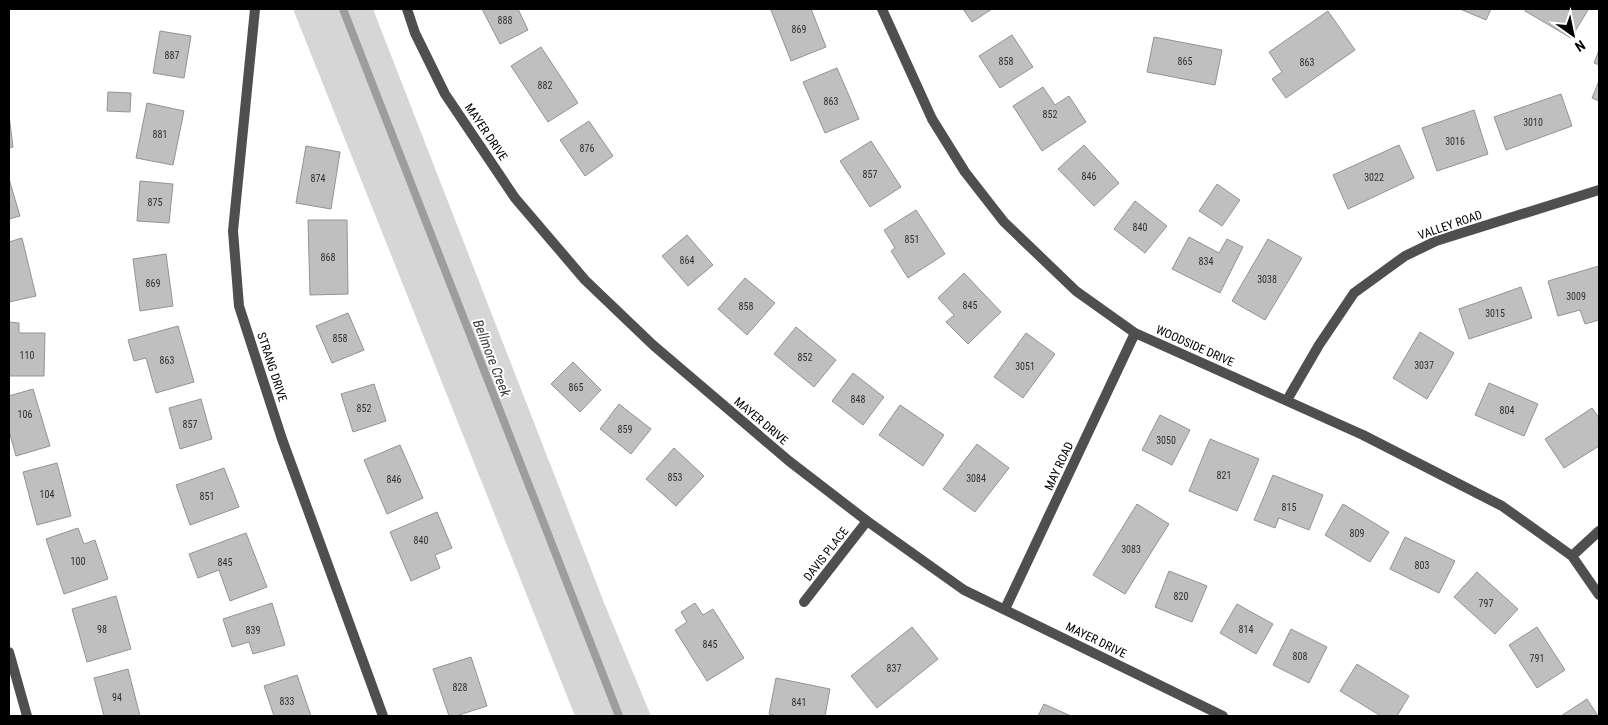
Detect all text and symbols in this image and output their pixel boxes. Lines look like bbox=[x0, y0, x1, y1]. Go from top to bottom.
north arrow bbox=[1548, 10, 1598, 60]
house number: 888 bbox=[498, 15, 512, 26]
house number: 869 bbox=[792, 24, 806, 35]
text: N bbox=[1572, 37, 1588, 55]
house number: 887 bbox=[165, 50, 179, 61]
house number: 858 bbox=[999, 56, 1013, 67]
house number: 865 bbox=[1178, 56, 1192, 67]
house number: 863 bbox=[1300, 57, 1314, 68]
house number: 882 bbox=[538, 80, 552, 91]
house number: 863 bbox=[824, 96, 838, 107]
street label: MAYER DRIVE bbox=[462, 101, 510, 163]
house number: 852 bbox=[1043, 109, 1057, 120]
house number: 3010 bbox=[1523, 117, 1543, 128]
house number: 881 bbox=[153, 129, 167, 140]
house number: 3016 bbox=[1445, 136, 1465, 147]
house number: 876 bbox=[580, 143, 594, 154]
house number: 857 bbox=[863, 169, 877, 180]
house number: 846 bbox=[1082, 171, 1096, 182]
house number: 3022 bbox=[1364, 172, 1384, 183]
house number: 874 bbox=[311, 173, 325, 184]
house number: 875 bbox=[148, 197, 162, 208]
street label: VALLEY ROAD bbox=[1416, 207, 1484, 243]
house number: 840 bbox=[1133, 222, 1147, 233]
house number: 851 bbox=[905, 234, 919, 245]
house number: 868 bbox=[321, 252, 335, 263]
house number: 864 bbox=[680, 255, 694, 266]
house number: 834 bbox=[1199, 256, 1213, 267]
house number: 3038 bbox=[1257, 274, 1277, 285]
house number: 869 bbox=[146, 278, 160, 289]
house number: 3009 bbox=[1566, 291, 1586, 302]
house number: 845 bbox=[963, 300, 977, 311]
house number: 858 bbox=[739, 301, 753, 312]
house number: 3015 bbox=[1485, 308, 1505, 319]
water label: Bellmore Creek bbox=[470, 317, 514, 400]
street label: WOODSIDE DRIVE bbox=[1154, 322, 1236, 370]
street label: STRANG DRIVE bbox=[254, 331, 290, 403]
house number: 858 bbox=[333, 333, 347, 344]
house number: 110 bbox=[20, 350, 34, 361]
house number: 852 bbox=[798, 352, 812, 363]
house number: 863 bbox=[160, 355, 174, 366]
house number: 3037 bbox=[1414, 360, 1434, 371]
house number: 3051 bbox=[1015, 361, 1035, 372]
house number: 865 bbox=[569, 382, 583, 393]
street label: MAYER DRIVE bbox=[731, 394, 791, 448]
house number: 848 bbox=[851, 394, 865, 405]
house number: 852 bbox=[357, 403, 371, 414]
house number: 804 bbox=[1500, 405, 1514, 416]
house number: 106 bbox=[18, 409, 32, 420]
house number: 857 bbox=[183, 419, 197, 430]
house number: 859 bbox=[618, 424, 632, 435]
house number: 3050 bbox=[1156, 435, 1176, 446]
street label: MAY ROAD bbox=[1042, 439, 1076, 492]
house number: 821 bbox=[1217, 470, 1231, 481]
house number: 853 bbox=[668, 472, 682, 483]
house number: 3084 bbox=[966, 473, 986, 484]
house number: 846 bbox=[387, 474, 401, 485]
house number: 104 bbox=[40, 489, 54, 500]
house number: 851 bbox=[200, 491, 214, 502]
house number: 815 bbox=[1282, 502, 1296, 513]
street label: DAVIS PLACE bbox=[801, 524, 851, 584]
house number: 809 bbox=[1350, 528, 1364, 539]
house number: 840 bbox=[414, 535, 428, 546]
house number: 3083 bbox=[1121, 544, 1141, 555]
house number: 100 bbox=[71, 556, 85, 567]
house number: 845 bbox=[218, 557, 232, 568]
house number: 803 bbox=[1415, 560, 1429, 571]
house number: 820 bbox=[1174, 591, 1188, 602]
house number: 797 bbox=[1479, 598, 1493, 609]
street label: MAYER DRIVE bbox=[1063, 619, 1129, 661]
house number: 98 bbox=[97, 624, 107, 635]
house number: 814 bbox=[1239, 624, 1253, 635]
house number: 839 bbox=[246, 625, 260, 636]
house number: 845 bbox=[703, 639, 717, 650]
house number: 808 bbox=[1293, 651, 1307, 662]
house number: 791 bbox=[1530, 653, 1544, 664]
house number: 837 bbox=[887, 663, 901, 674]
house number: 828 bbox=[453, 682, 467, 693]
house number: 94 bbox=[112, 692, 122, 703]
house number: 833 bbox=[280, 696, 294, 707]
house number: 841 bbox=[792, 697, 806, 708]

